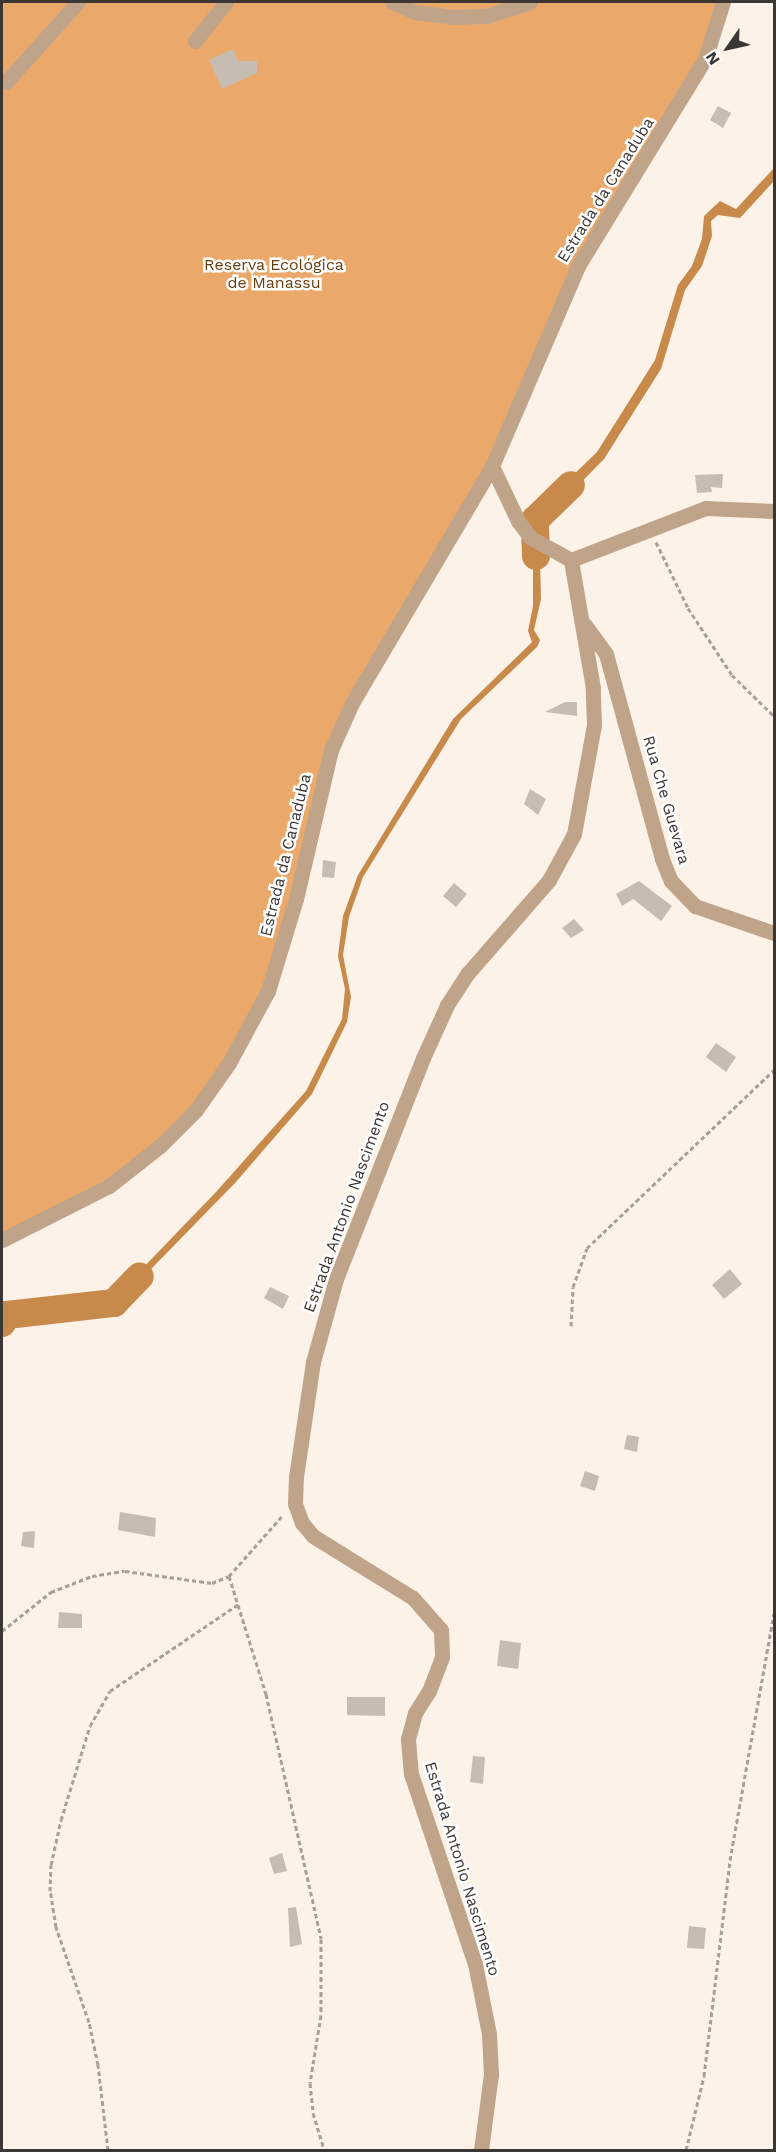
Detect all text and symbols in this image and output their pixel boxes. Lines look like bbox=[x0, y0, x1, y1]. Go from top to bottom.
north arrow bbox=[698, 18, 758, 78]
text: N bbox=[701, 48, 724, 69]
street label: Estrada da Canaduba bbox=[553, 114, 659, 266]
park label: Reserva Ecológica de Manassu bbox=[204, 255, 344, 293]
street label: Rua Che Guevara bbox=[638, 733, 694, 867]
street label: Estrada da Canaduba bbox=[256, 771, 316, 939]
street label: Estrada Antonio Nascimento bbox=[300, 1098, 394, 1316]
street label: Estrada Antonio Nascimento bbox=[420, 1759, 504, 1979]

